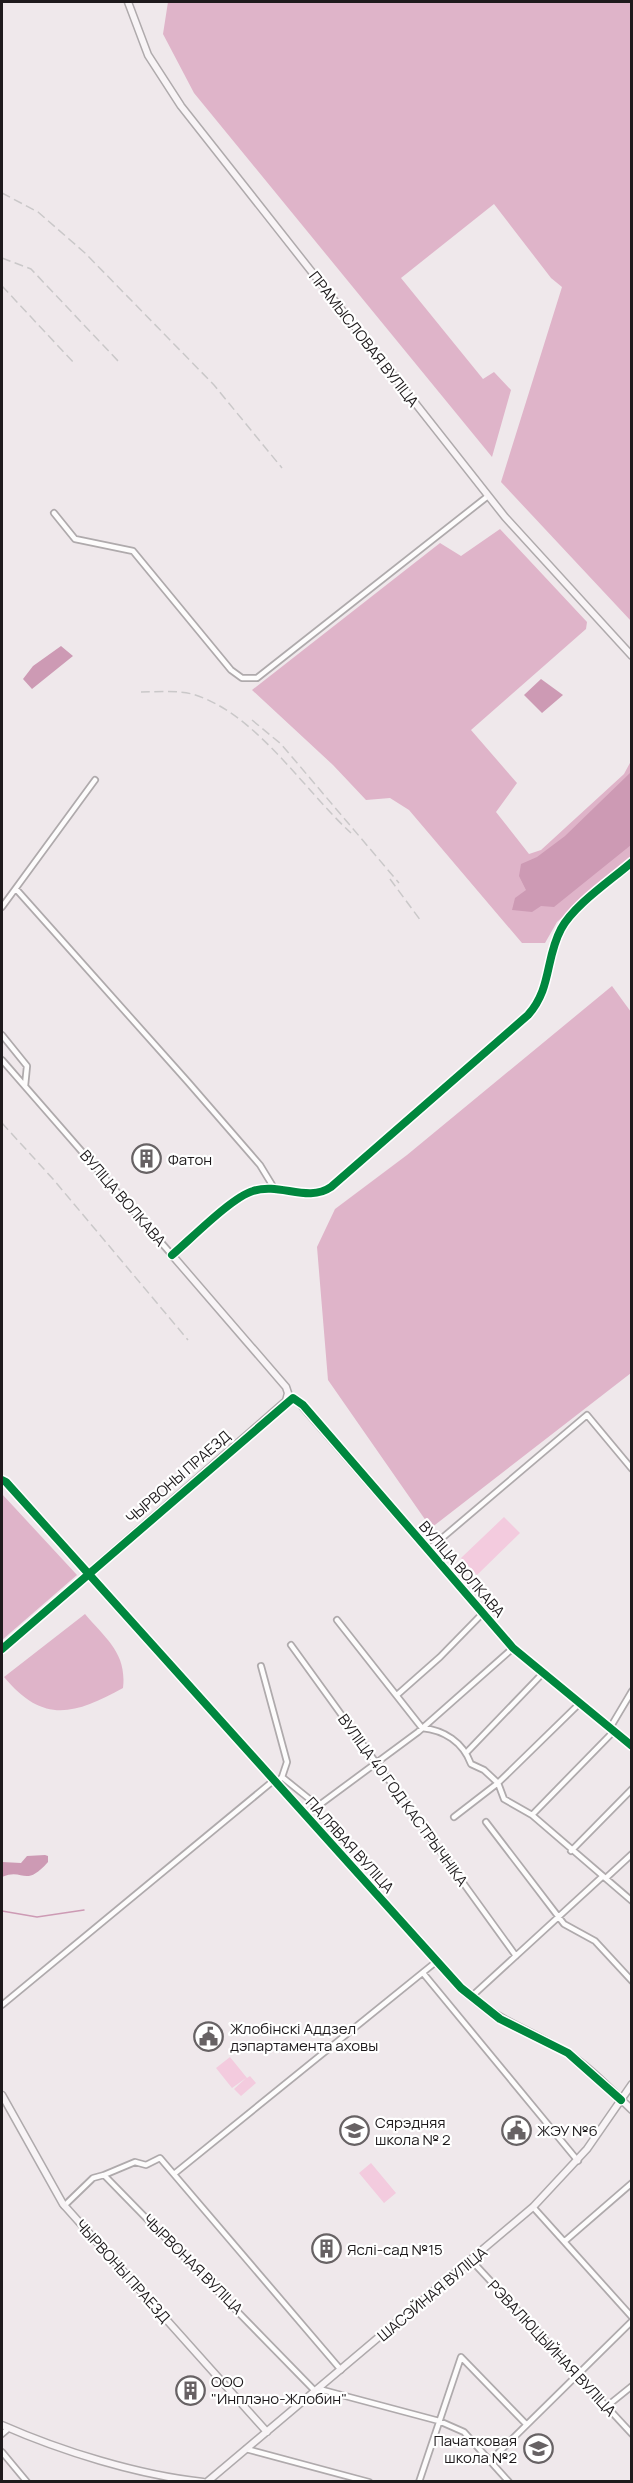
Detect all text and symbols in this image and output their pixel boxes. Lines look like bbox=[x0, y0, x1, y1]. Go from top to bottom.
street label: ПРАМЫСЛОВАЯ ВУЛІЦА bbox=[304, 267, 424, 412]
building icon: Фатон bbox=[131, 1143, 163, 1175]
street label: ВУЛІЦА ВОЛКАВА bbox=[75, 1145, 171, 1251]
place label: Фатон bbox=[168, 1149, 212, 1170]
street label: ЧЫРВОНЫ ПРАЕЗД bbox=[121, 1426, 235, 1528]
street label: ВУЛІЦА ВОЛКАВА bbox=[414, 1516, 510, 1622]
street label: ВУЛІЦА 40 ГОД КАСТРЫЧНІКА bbox=[333, 1710, 473, 1891]
street label: ПАЛЯВАЯ ВУЛІЦА bbox=[301, 1792, 399, 1898]
place label: Жлобінскі Аддзел дэпартамента аховы bbox=[230, 2018, 378, 2056]
public building icon: Жлобінскі Аддзел дэпартамента аховы bbox=[193, 2021, 225, 2053]
place label: Сярэдняя школа № 2 bbox=[375, 2112, 451, 2150]
public building icon: ЖЭУ №6 bbox=[500, 2114, 532, 2146]
school or university icon: Сярэдняя школа № 2 bbox=[338, 2115, 370, 2147]
place label: ЖЭУ №6 bbox=[537, 2120, 598, 2141]
street label: ЧЫРВОНАЯ ВУЛІЦА bbox=[138, 2209, 248, 2319]
street label: ЧЫРВОНЫ ПРАЕЗД bbox=[71, 2215, 175, 2327]
building icon: Яслі-сад №15 bbox=[310, 2233, 342, 2265]
place label: Яслі-сад №15 bbox=[347, 2239, 443, 2260]
street label: ШАСЭЙНАЯ ВУЛІЦА bbox=[373, 2241, 492, 2346]
street label: РЭВАЛЮЦЫЙНАЯ ВУЛІЦА bbox=[483, 2275, 621, 2421]
place label: ООО "Инплэно-Жлобин" bbox=[211, 2371, 347, 2409]
building icon: ООО "Инплэно-Жлобин" bbox=[174, 2374, 206, 2406]
place label: Пачатковая школа №2 bbox=[433, 2430, 517, 2468]
school or university icon: Пачатковая школа №2 bbox=[522, 2433, 554, 2465]

